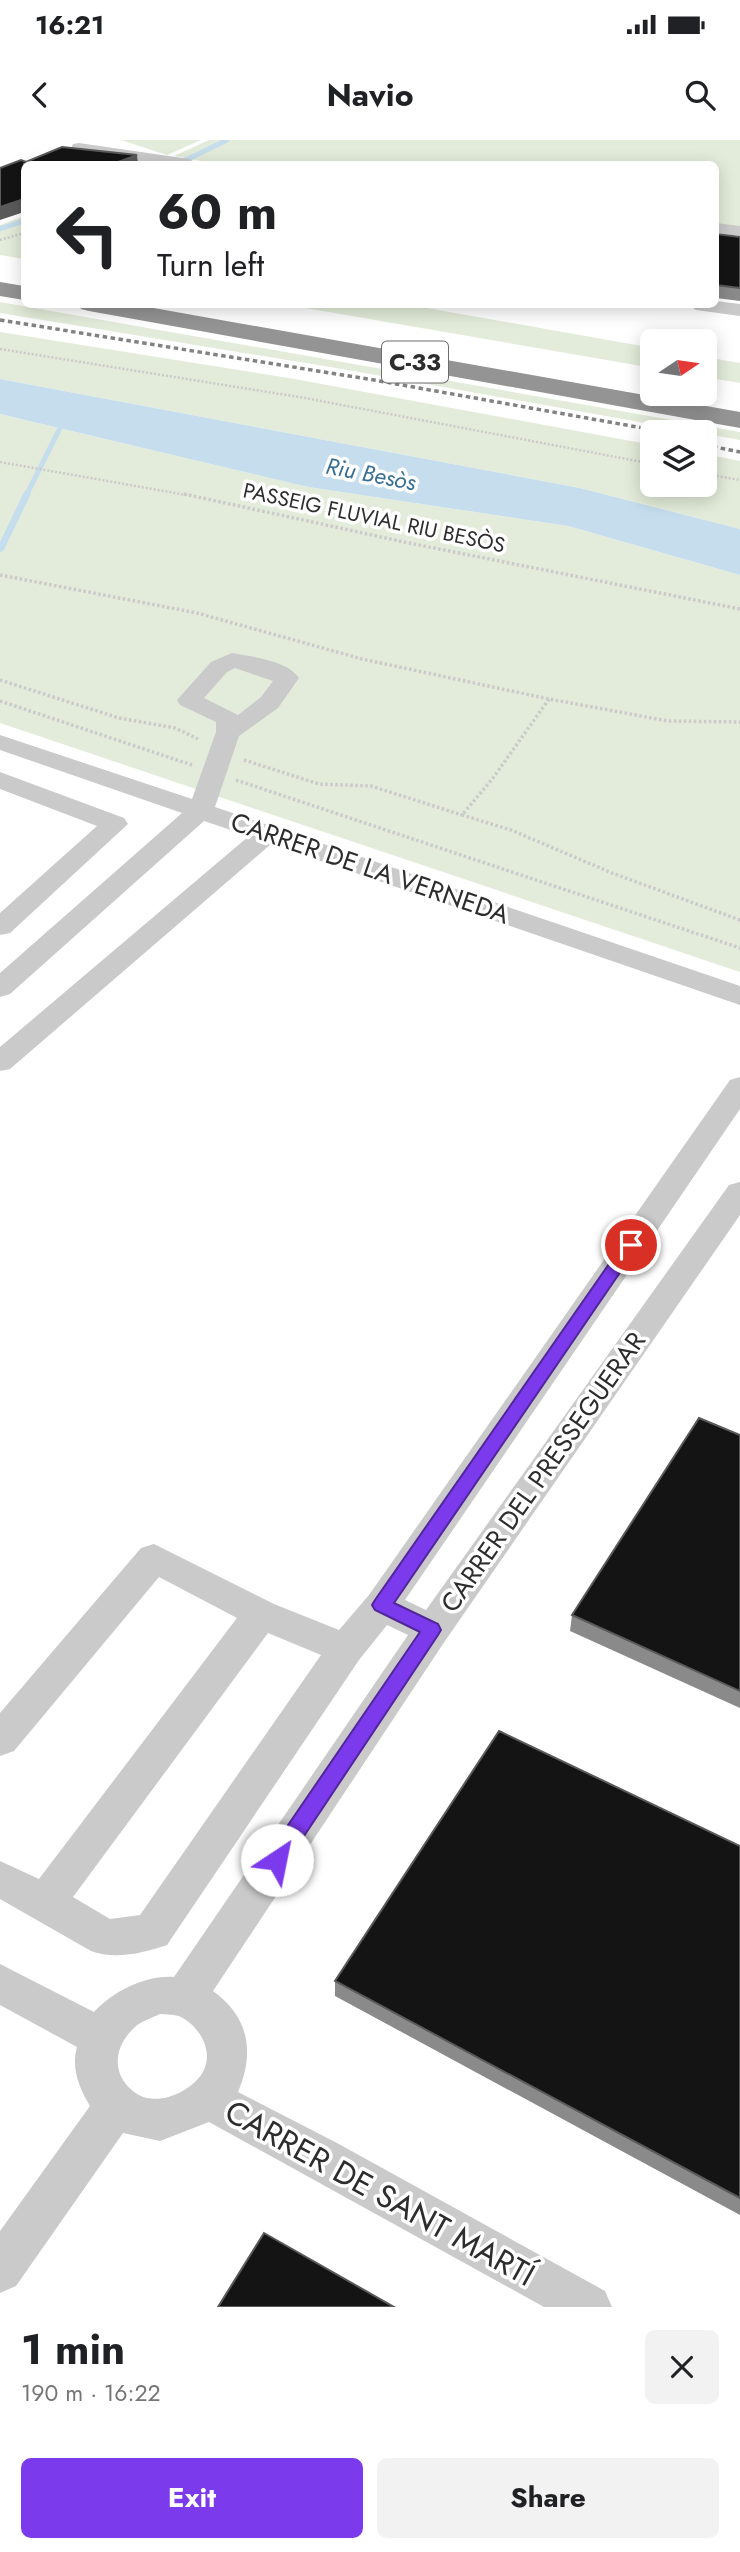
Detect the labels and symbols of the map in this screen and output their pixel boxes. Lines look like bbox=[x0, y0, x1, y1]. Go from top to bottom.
north arrow bbox=[640, 329, 718, 406]
road number: C-33 bbox=[382, 342, 448, 383]
water label: Riu Besòs bbox=[323, 449, 420, 500]
street label: PASSEIG FLUVIAL RIU BESÒS bbox=[240, 476, 508, 560]
street label: CARRER DE LA VERNEDA bbox=[226, 802, 515, 934]
pin bbox=[601, 1215, 661, 1275]
street label: CARRER DEL PRESSEGUERAR bbox=[431, 1324, 655, 1620]
position arrow bbox=[240, 1823, 314, 1897]
street label: CARRER DE SANT MARTÍ bbox=[217, 2089, 544, 2298]

